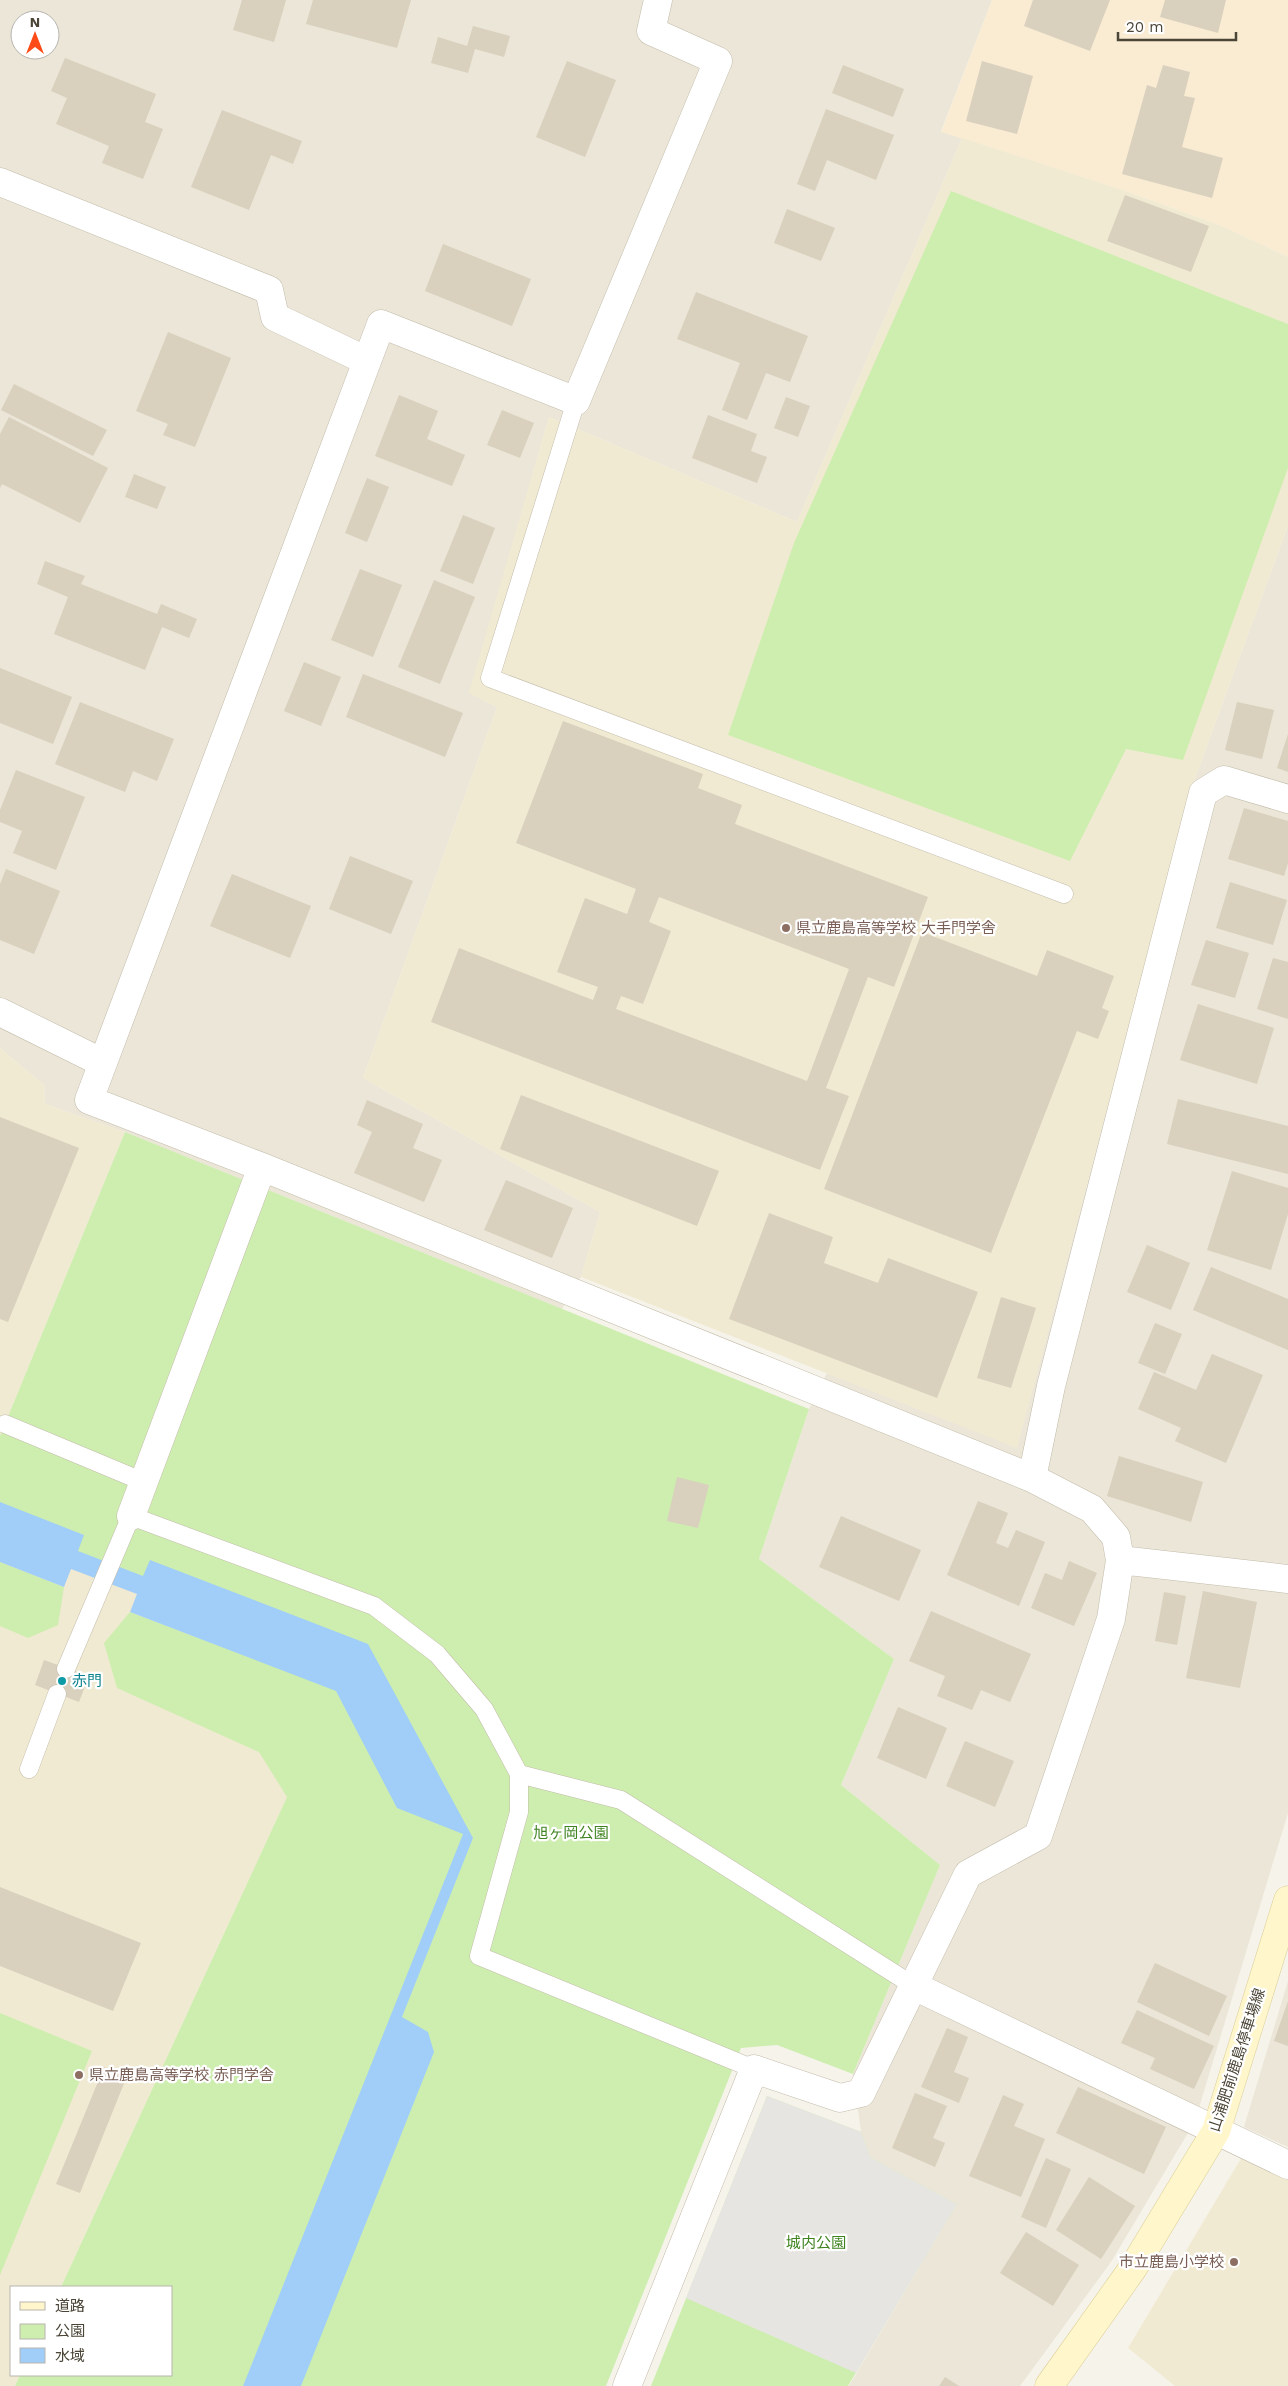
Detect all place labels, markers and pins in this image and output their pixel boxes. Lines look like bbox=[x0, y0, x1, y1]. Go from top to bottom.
place label: 県立鹿島高等学校 大手門学舎 bbox=[796, 919, 996, 937]
marker: 県立鹿島高等学校 大手門学舎 bbox=[780, 922, 792, 934]
place label: 赤門 bbox=[72, 1672, 102, 1690]
marker: 赤門 bbox=[56, 1675, 68, 1687]
place label: 県立鹿島高等学校 赤門学舎 bbox=[89, 2066, 274, 2084]
marker: 県立鹿島高等学校 赤門学舎 bbox=[73, 2069, 85, 2081]
place label: 市立鹿島小学校 bbox=[1119, 2253, 1224, 2271]
marker: 市立鹿島小学校 bbox=[1228, 2256, 1240, 2268]

